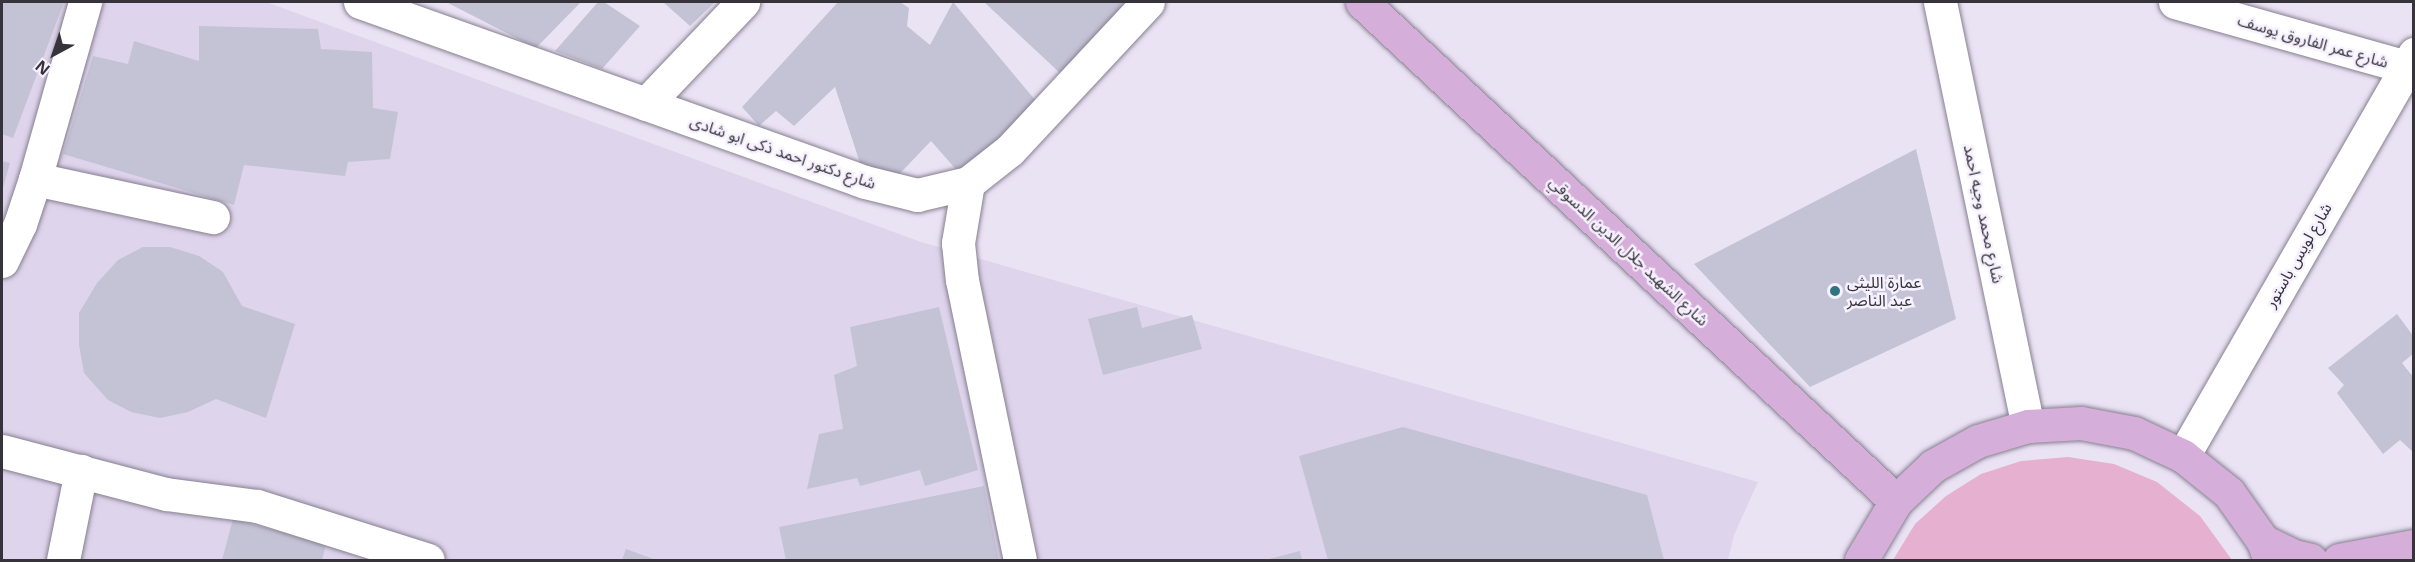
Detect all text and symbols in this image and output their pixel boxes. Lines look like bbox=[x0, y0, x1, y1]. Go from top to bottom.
street label: شارع عمر الفاروق يوسف bbox=[2236, 10, 2390, 72]
north arrow bbox=[24, 24, 84, 84]
text: N bbox=[30, 55, 54, 80]
street label: شارع دكتور احمد ذكى ابو شادى bbox=[688, 111, 878, 193]
street label: شارع محمد وجيه احمد bbox=[1960, 143, 2008, 285]
street label: شارع الشهيد جلال الدين الدسوقي bbox=[1545, 172, 1713, 330]
street label: شارع لويس باستور bbox=[2260, 199, 2336, 311]
place label: عمارة الليثى عبد الناصر bbox=[1847, 272, 1921, 310]
marker: عمارة الليثى عبد الناصر bbox=[1828, 284, 1842, 298]

